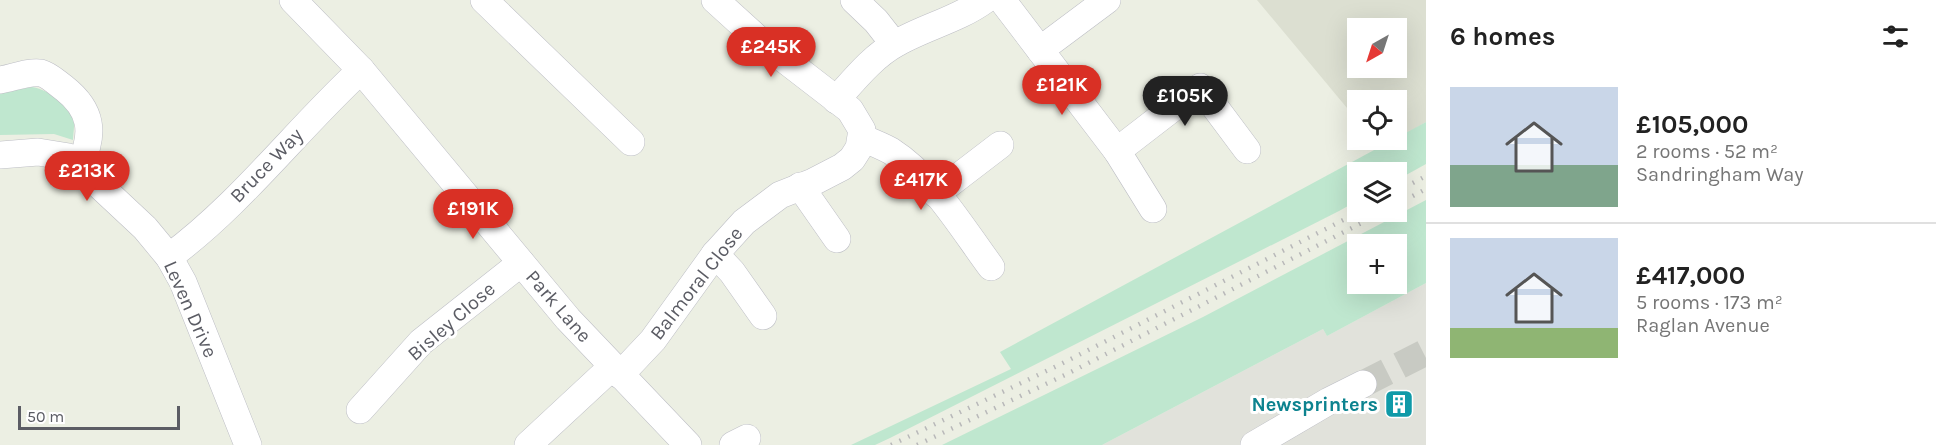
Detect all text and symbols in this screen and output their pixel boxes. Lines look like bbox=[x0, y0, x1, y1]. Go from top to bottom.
north arrow bbox=[1347, 18, 1407, 78]
map controls bbox=[1347, 18, 1407, 294]
icon: filters bbox=[1879, 20, 1912, 53]
text: 6 homes bbox=[1450, 21, 1555, 52]
pin: £245K bbox=[729, 27, 813, 78]
text: £245K bbox=[741, 35, 801, 58]
pin: £121K bbox=[1020, 65, 1104, 116]
text: £121K bbox=[1036, 73, 1088, 96]
pin: £105K bbox=[1143, 76, 1227, 127]
text: £105K bbox=[1157, 84, 1213, 107]
button: locate bbox=[1347, 90, 1407, 150]
text: £105,000 bbox=[1636, 109, 1748, 140]
icon: home bbox=[1498, 111, 1570, 183]
street label: Bruce Way bbox=[225, 123, 308, 207]
text: 2 rooms · 52 m² bbox=[1636, 140, 1778, 163]
pin: £213K bbox=[45, 151, 129, 202]
text: £213K bbox=[59, 159, 115, 182]
pin: £417K bbox=[879, 160, 963, 211]
button: layers bbox=[1347, 162, 1407, 222]
text: Sandringham Way bbox=[1636, 163, 1804, 186]
text: £417K bbox=[894, 168, 948, 191]
pin: £191K bbox=[431, 189, 515, 240]
text: £191K bbox=[447, 197, 499, 220]
street label: Balmoral Close bbox=[645, 222, 748, 344]
button: + bbox=[1347, 234, 1407, 294]
street label: Leven Drive bbox=[159, 257, 222, 361]
text: £417,000 bbox=[1636, 260, 1745, 291]
icon: home bbox=[1498, 262, 1570, 334]
street label: Park Lane bbox=[521, 266, 596, 347]
street label: Bisley Close bbox=[403, 277, 500, 366]
text: 5 rooms · 173 m² bbox=[1636, 291, 1783, 314]
text: Raglan Avenue bbox=[1636, 314, 1770, 337]
building icon: Newsprinters bbox=[1383, 388, 1415, 420]
place label: Newsprinters bbox=[1251, 393, 1378, 416]
scale bar bbox=[18, 403, 180, 430]
text: 50 m bbox=[27, 407, 64, 426]

